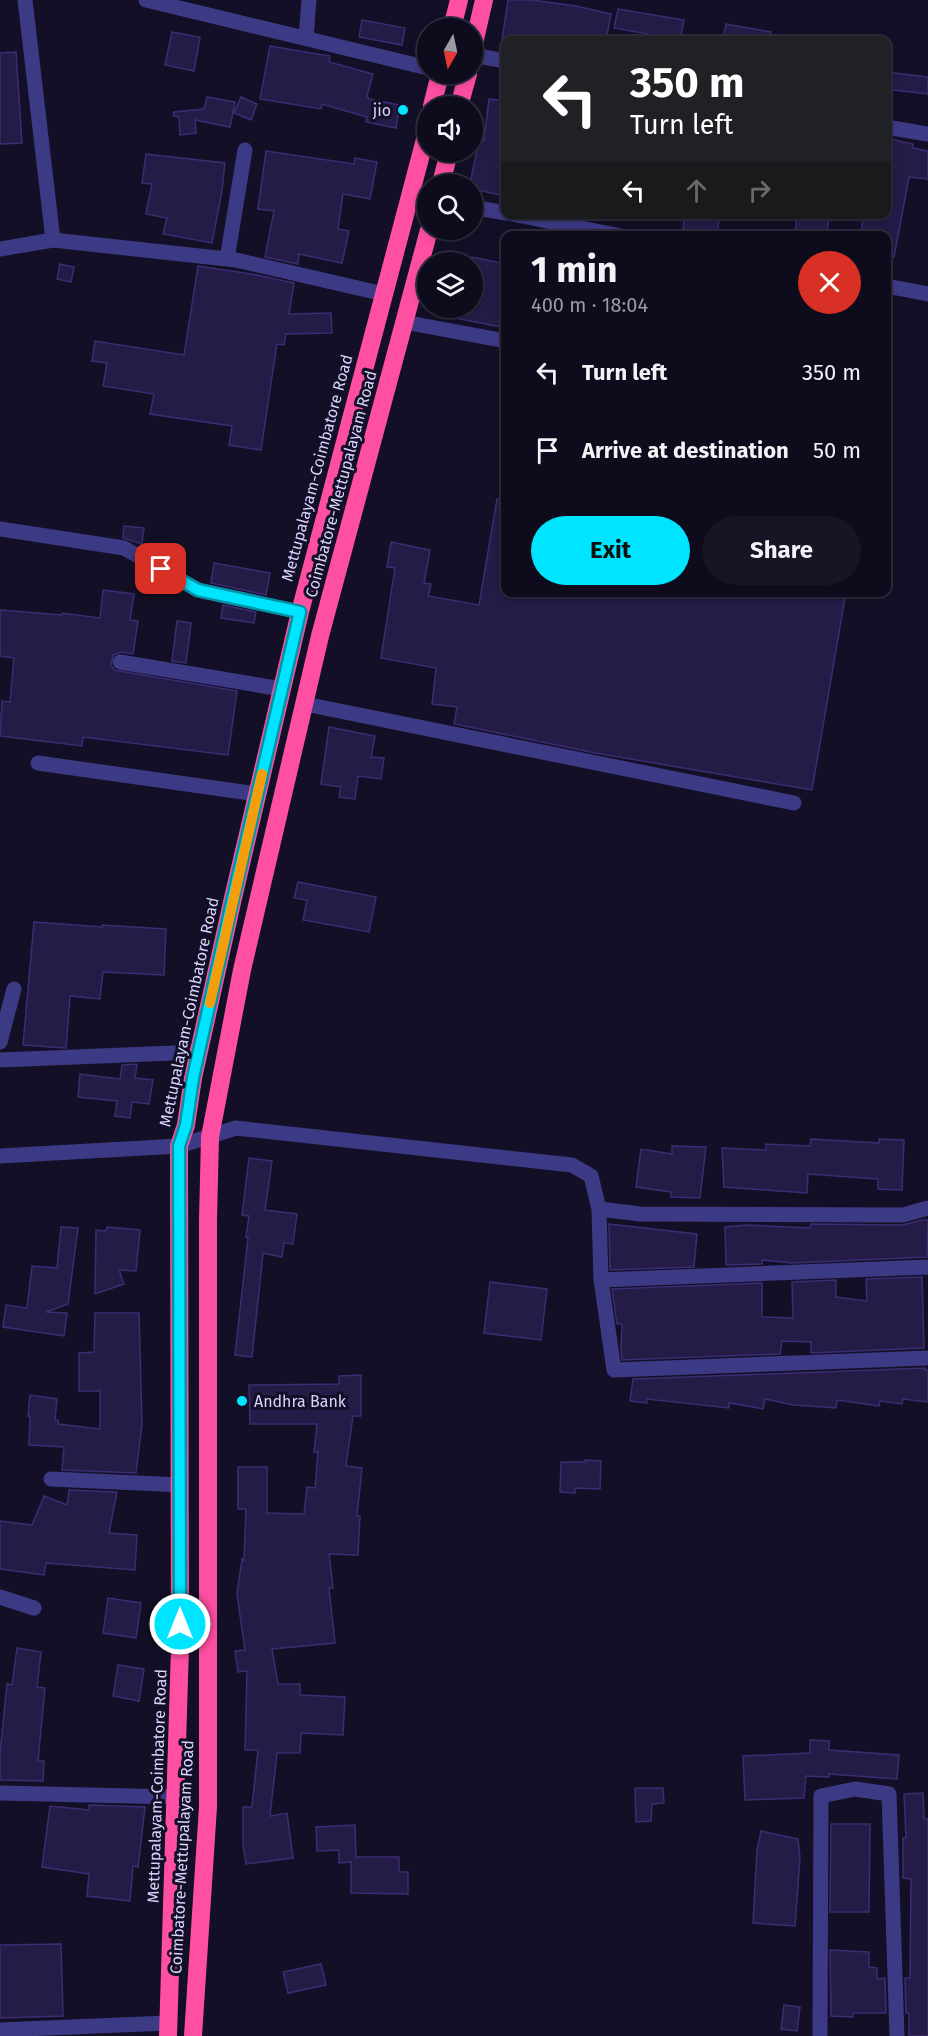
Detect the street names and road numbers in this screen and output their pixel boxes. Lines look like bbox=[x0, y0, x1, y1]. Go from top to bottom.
street label: Mettupalayam-Coimbatore Road bbox=[278, 352, 356, 584]
street label: Coimbatore-Mettupalayam Road bbox=[302, 368, 380, 600]
street label: Mettupalayam-Coimbatore Road bbox=[155, 895, 223, 1129]
street label: Mettupalayam-Coimbatore Road bbox=[143, 1669, 171, 1903]
street label: Coimbatore-Mettupalayam Road bbox=[166, 1740, 198, 1974]

